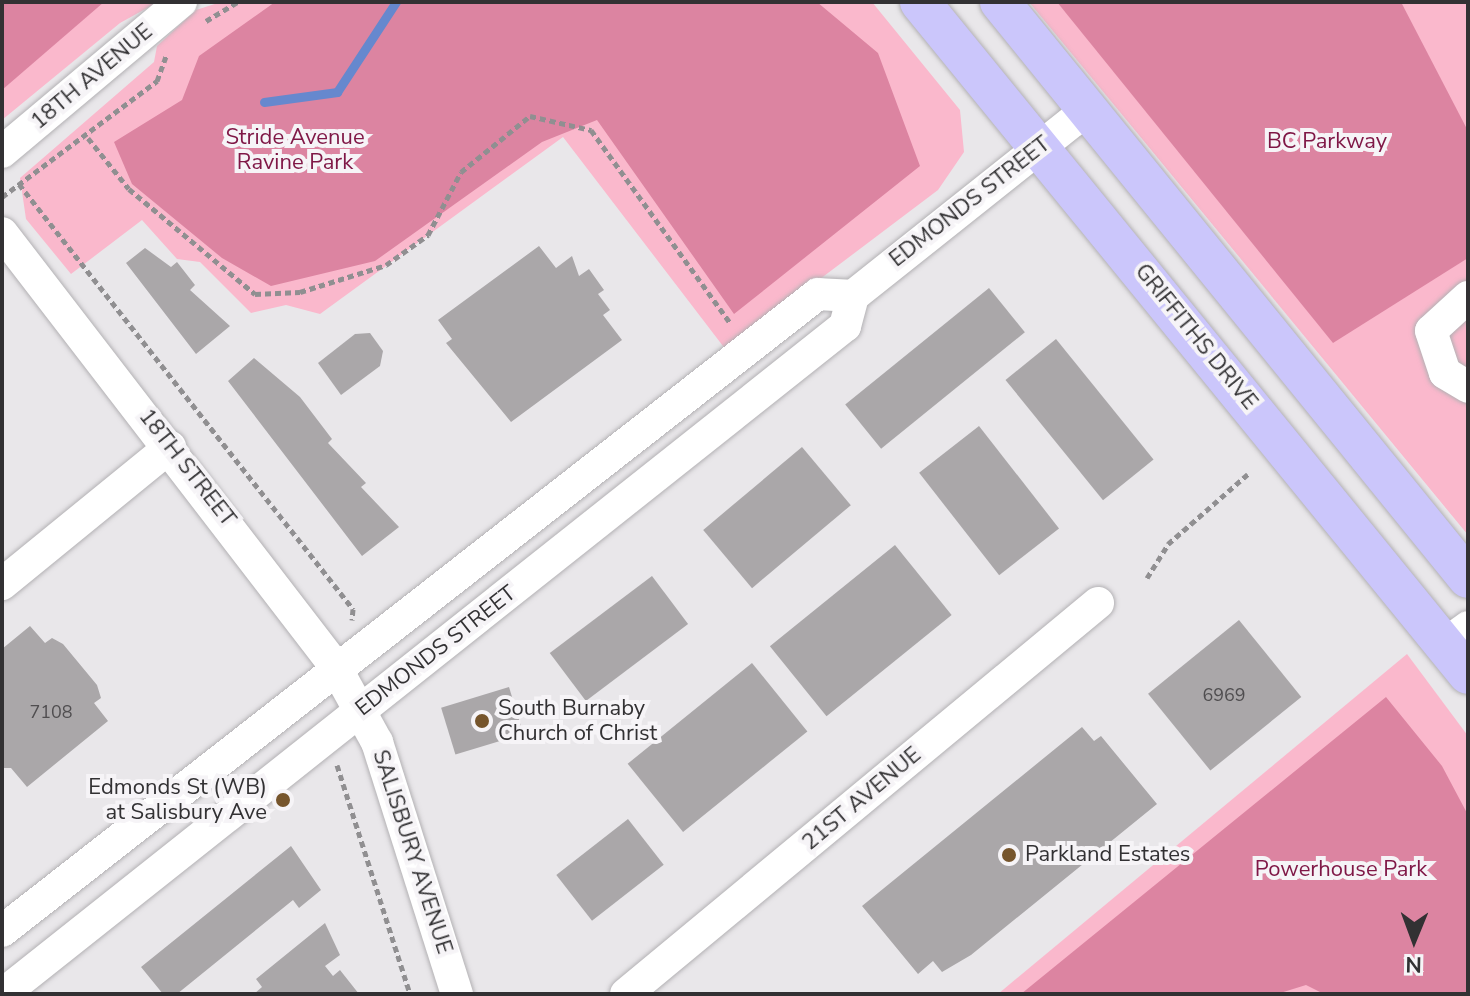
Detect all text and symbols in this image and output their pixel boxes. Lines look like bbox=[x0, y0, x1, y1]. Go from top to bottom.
street label: 18TH AVENUE bbox=[26, 19, 158, 135]
park label: Stride Avenue Ravine Park bbox=[225, 124, 365, 176]
park label: BC Parkway bbox=[1267, 129, 1387, 155]
street label: EDMONDS STREET bbox=[884, 131, 1056, 273]
street label: GRIFFITHS DRIVE bbox=[1129, 259, 1263, 415]
street label: 18TH STREET bbox=[133, 404, 241, 532]
street label: EDMONDS STREET bbox=[350, 580, 522, 722]
house number: 6969 bbox=[1202, 684, 1246, 706]
place label: South Burnaby Church of Christ bbox=[498, 695, 657, 746]
house number: 7108 bbox=[29, 701, 73, 723]
marker: South Burnaby Church of Christ bbox=[473, 712, 491, 730]
street label: 21ST AVENUE bbox=[797, 742, 927, 856]
street label: SALISBURY AVENUE bbox=[367, 747, 457, 957]
place label: Edmonds St (WB) at Salisbury Ave bbox=[88, 774, 267, 826]
marker: Edmonds St (WB) at Salisbury Ave bbox=[274, 791, 292, 809]
place label: Parkland Estates bbox=[1025, 842, 1190, 868]
marker: Parkland Estates bbox=[1000, 846, 1018, 864]
park label: Powerhouse Park bbox=[1255, 857, 1427, 883]
north arrow bbox=[1374, 900, 1454, 980]
text: N bbox=[1405, 949, 1422, 979]

